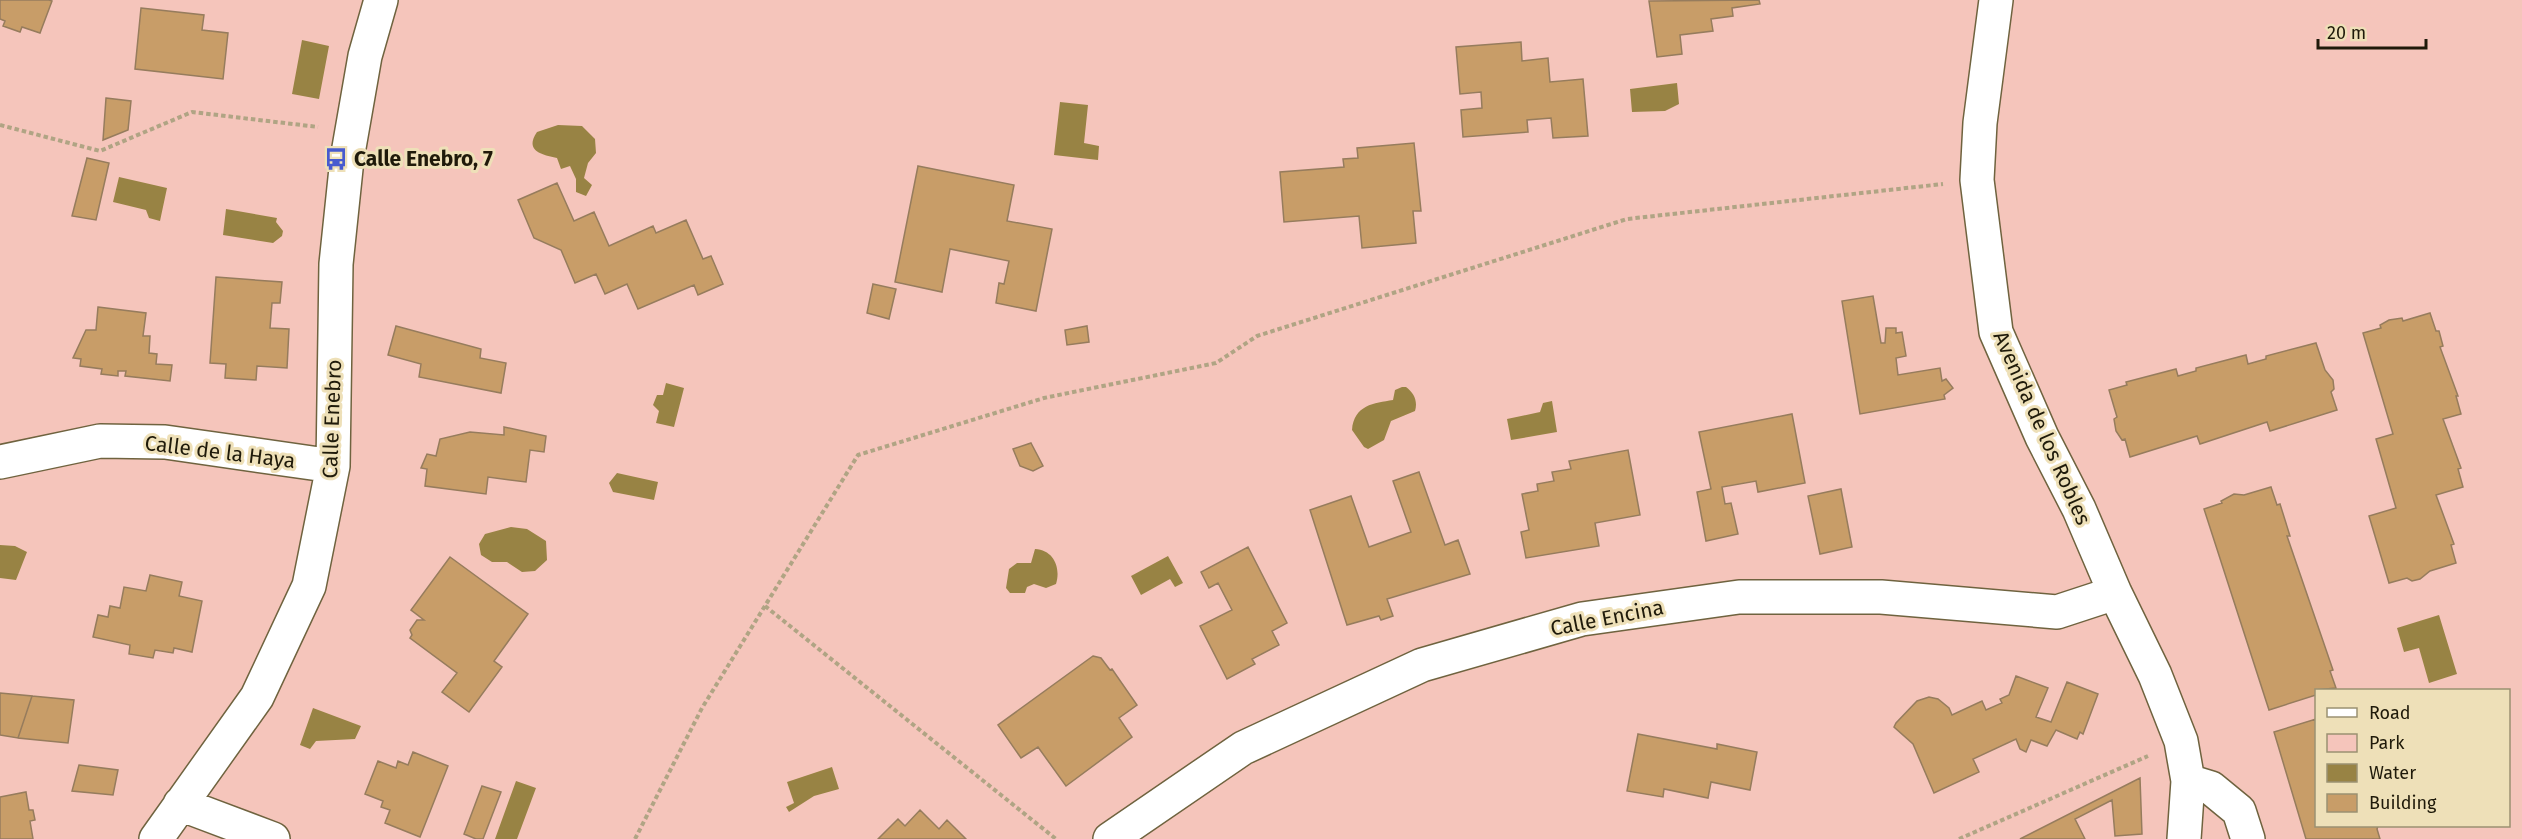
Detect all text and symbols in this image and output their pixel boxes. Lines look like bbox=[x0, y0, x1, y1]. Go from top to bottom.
scale bar bbox=[2318, 12, 2426, 50]
text: 20 m bbox=[2327, 22, 2366, 44]
bus stop icon: Calle Enebro, 7 bbox=[323, 146, 349, 172]
place label: Calle Enebro, 7 bbox=[354, 146, 493, 172]
street label: Avenida de los Robles bbox=[1988, 327, 2096, 529]
street label: Calle Enebro bbox=[317, 359, 347, 479]
street label: Calle de la Haya bbox=[143, 430, 297, 474]
street label: Calle Encina bbox=[1548, 594, 1666, 642]
legend bbox=[2315, 689, 2510, 827]
text: Road bbox=[2369, 702, 2411, 724]
text: Park bbox=[2369, 732, 2405, 754]
text: Water bbox=[2369, 762, 2416, 784]
text: Building bbox=[2369, 792, 2437, 814]

